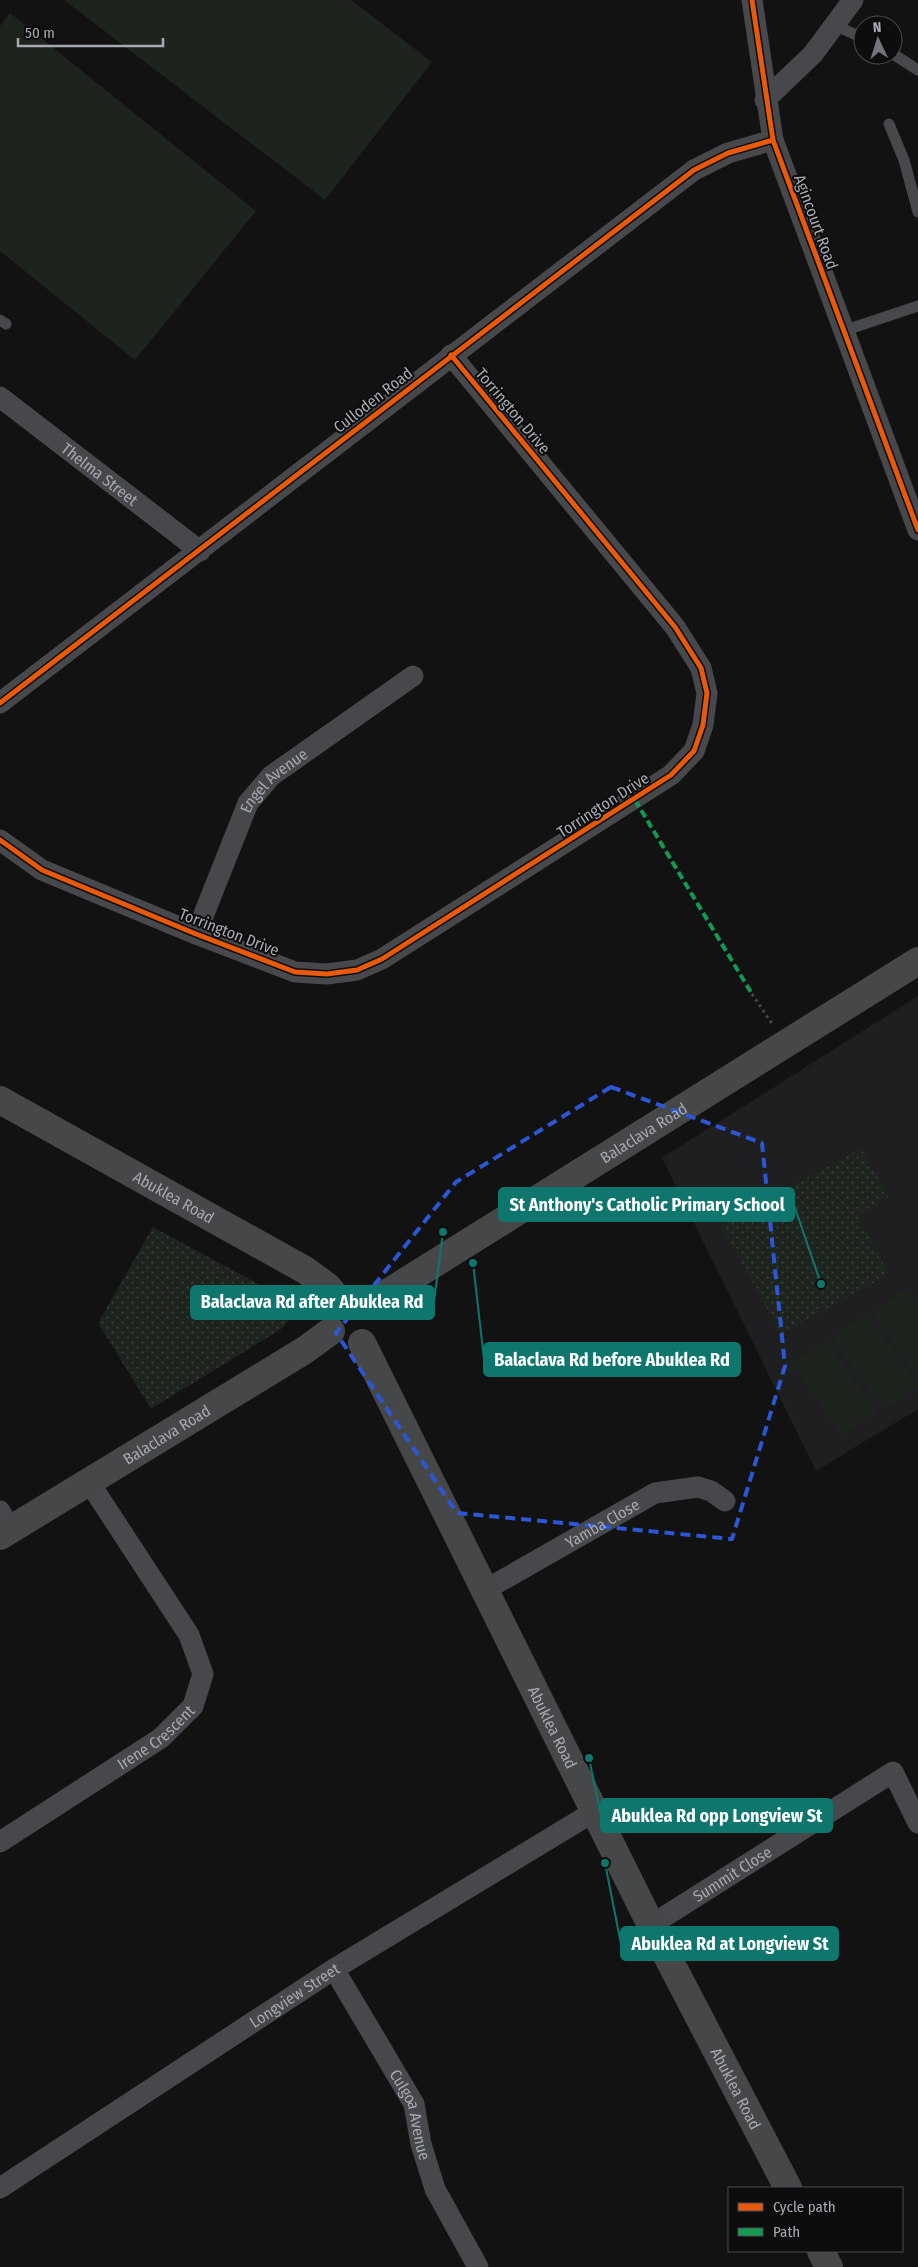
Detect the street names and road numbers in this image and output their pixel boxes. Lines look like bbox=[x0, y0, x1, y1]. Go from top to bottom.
street label: Agincourt Road bbox=[790, 172, 842, 272]
street label: Culloden Road bbox=[330, 363, 416, 437]
street label: Torrington Drive bbox=[472, 364, 554, 458]
street label: Thelma Street bbox=[58, 438, 142, 510]
street label: Engel Avenue bbox=[236, 744, 311, 815]
street label: Torrington Drive bbox=[554, 768, 653, 842]
street label: Torrington Drive bbox=[176, 904, 282, 960]
street label: Balaclava Road bbox=[597, 1098, 690, 1167]
street label: Abuklea Road bbox=[130, 1167, 218, 1227]
street label: Balaclava Road bbox=[119, 1401, 214, 1468]
street label: Yamba Close bbox=[562, 1494, 643, 1552]
street label: Abuklea Road bbox=[524, 1683, 581, 1772]
street label: Irene Crescent bbox=[114, 1700, 199, 1773]
street label: Summit Close bbox=[689, 1842, 775, 1906]
street label: Longview Street bbox=[246, 1958, 343, 2031]
street label: Abuklea Road bbox=[707, 2044, 765, 2132]
street label: Culgoa Avenue bbox=[386, 2066, 435, 2163]

